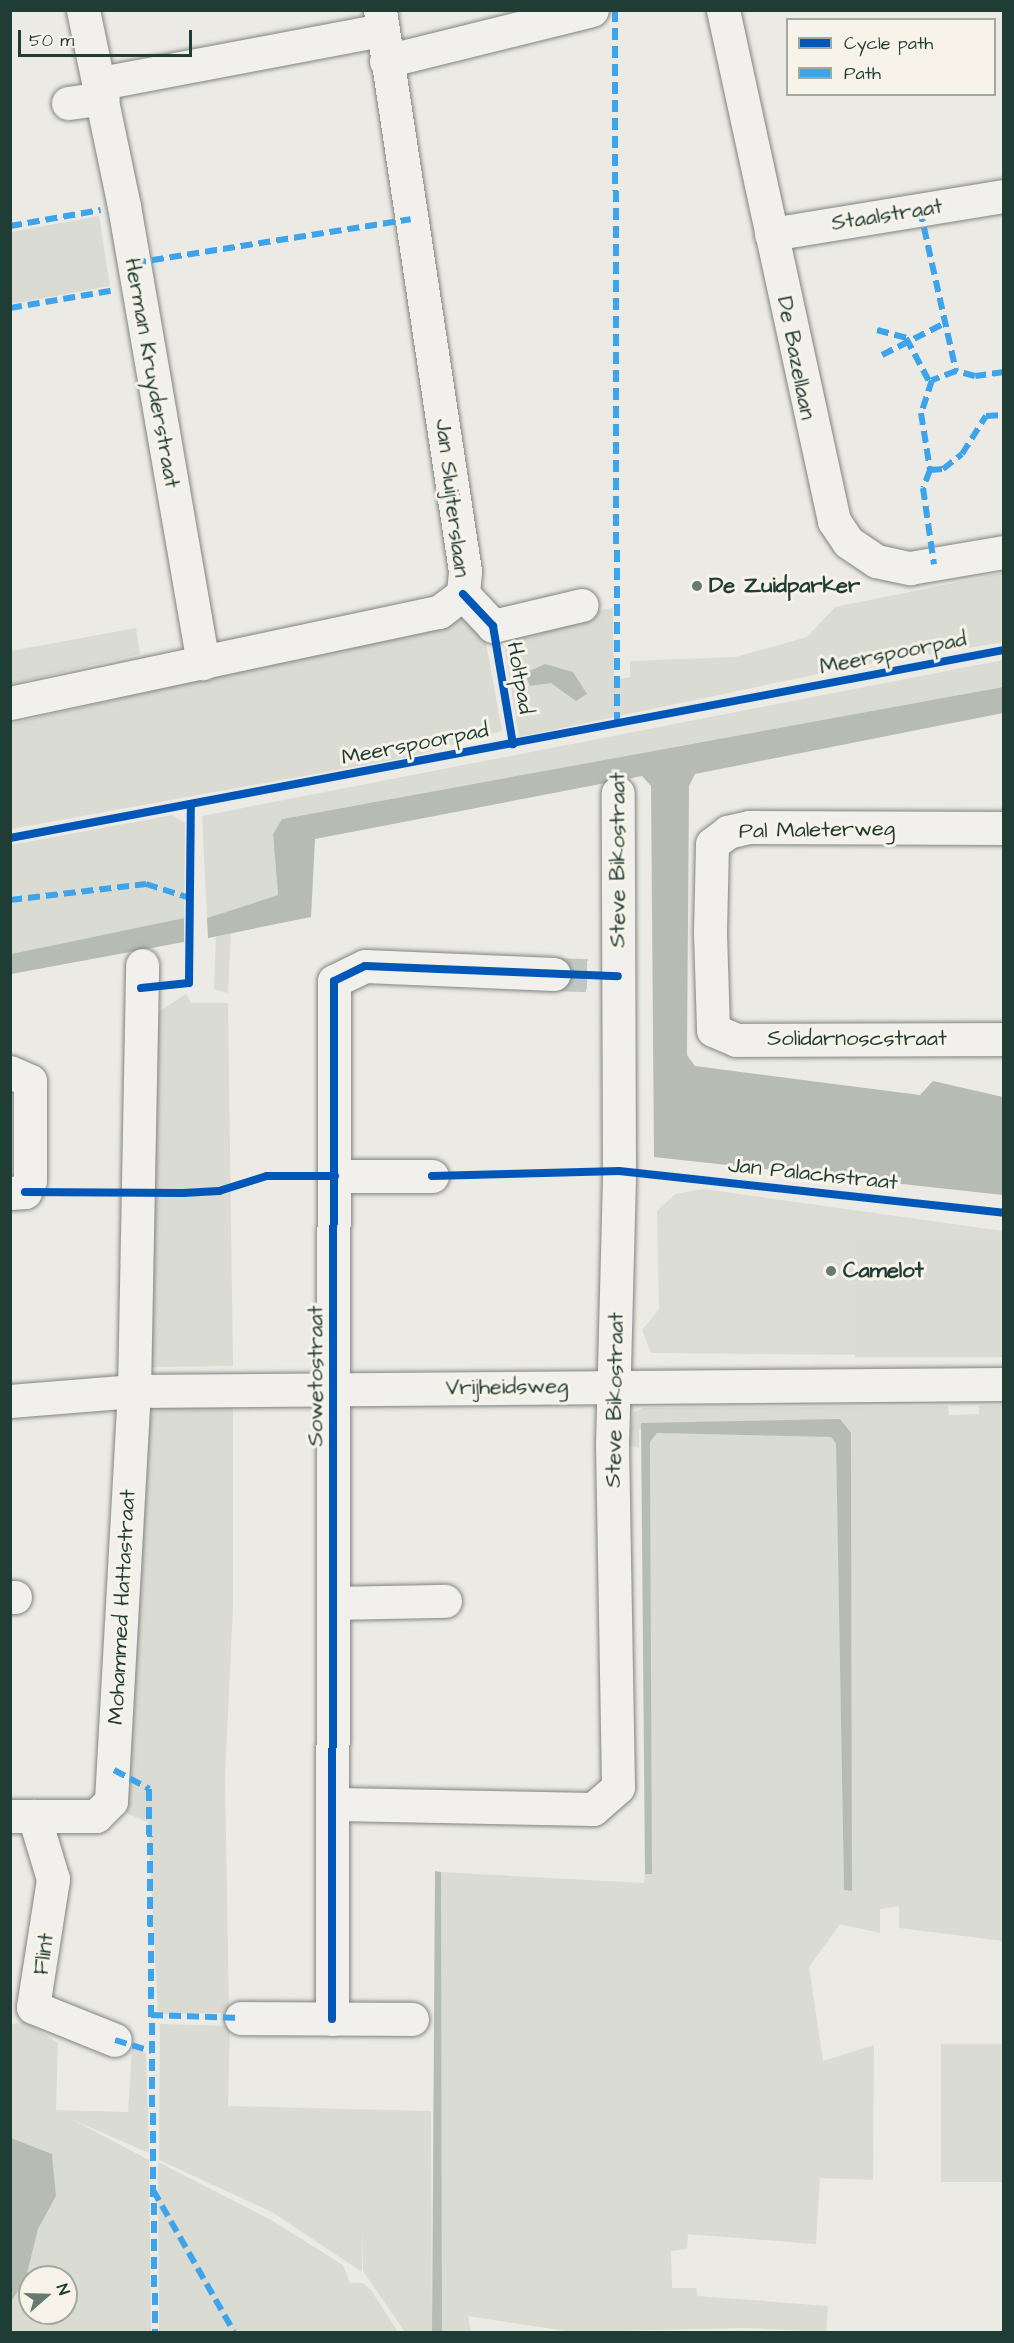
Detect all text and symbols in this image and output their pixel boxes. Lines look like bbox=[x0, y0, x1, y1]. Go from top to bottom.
scale bar bbox=[21, 18, 195, 56]
legend bbox=[786, 18, 996, 96]
text: 50 m bbox=[29, 28, 74, 53]
text: Cycle path bbox=[844, 31, 933, 56]
text: Path bbox=[844, 61, 881, 86]
street label: Staalstraat bbox=[830, 193, 944, 237]
street label: Herman Kruyderstraat bbox=[119, 256, 185, 490]
street label: De Bazellaan bbox=[771, 294, 821, 422]
street label: Jan Sluijterslaan bbox=[429, 417, 475, 579]
place label: De Zuidparker bbox=[709, 573, 860, 599]
marker: De Zuidparker bbox=[690, 579, 704, 593]
street label: Meerspoorpad bbox=[817, 626, 969, 680]
street label: Holtpad bbox=[501, 640, 539, 716]
street label: Meerspoorpad bbox=[339, 717, 491, 771]
street label: Steve Bikostraat bbox=[605, 772, 631, 948]
street label: Pal Maleterweg bbox=[739, 815, 895, 845]
street label: Solidarnoscstraat bbox=[767, 1026, 947, 1052]
street label: Jan Palachstraat bbox=[727, 1152, 899, 1196]
place label: Camelot bbox=[843, 1258, 924, 1284]
marker: Camelot bbox=[824, 1264, 838, 1278]
street label: Sowetostraat bbox=[303, 1306, 329, 1446]
street label: Steve Bikostraat bbox=[600, 1312, 630, 1488]
street label: Vrijheidsweg bbox=[445, 1373, 569, 1401]
street label: Mohammed Hattastraat bbox=[103, 1489, 141, 1725]
street label: Flint bbox=[28, 1931, 60, 1977]
north arrow bbox=[18, 2265, 78, 2325]
text: N bbox=[51, 2281, 75, 2298]

